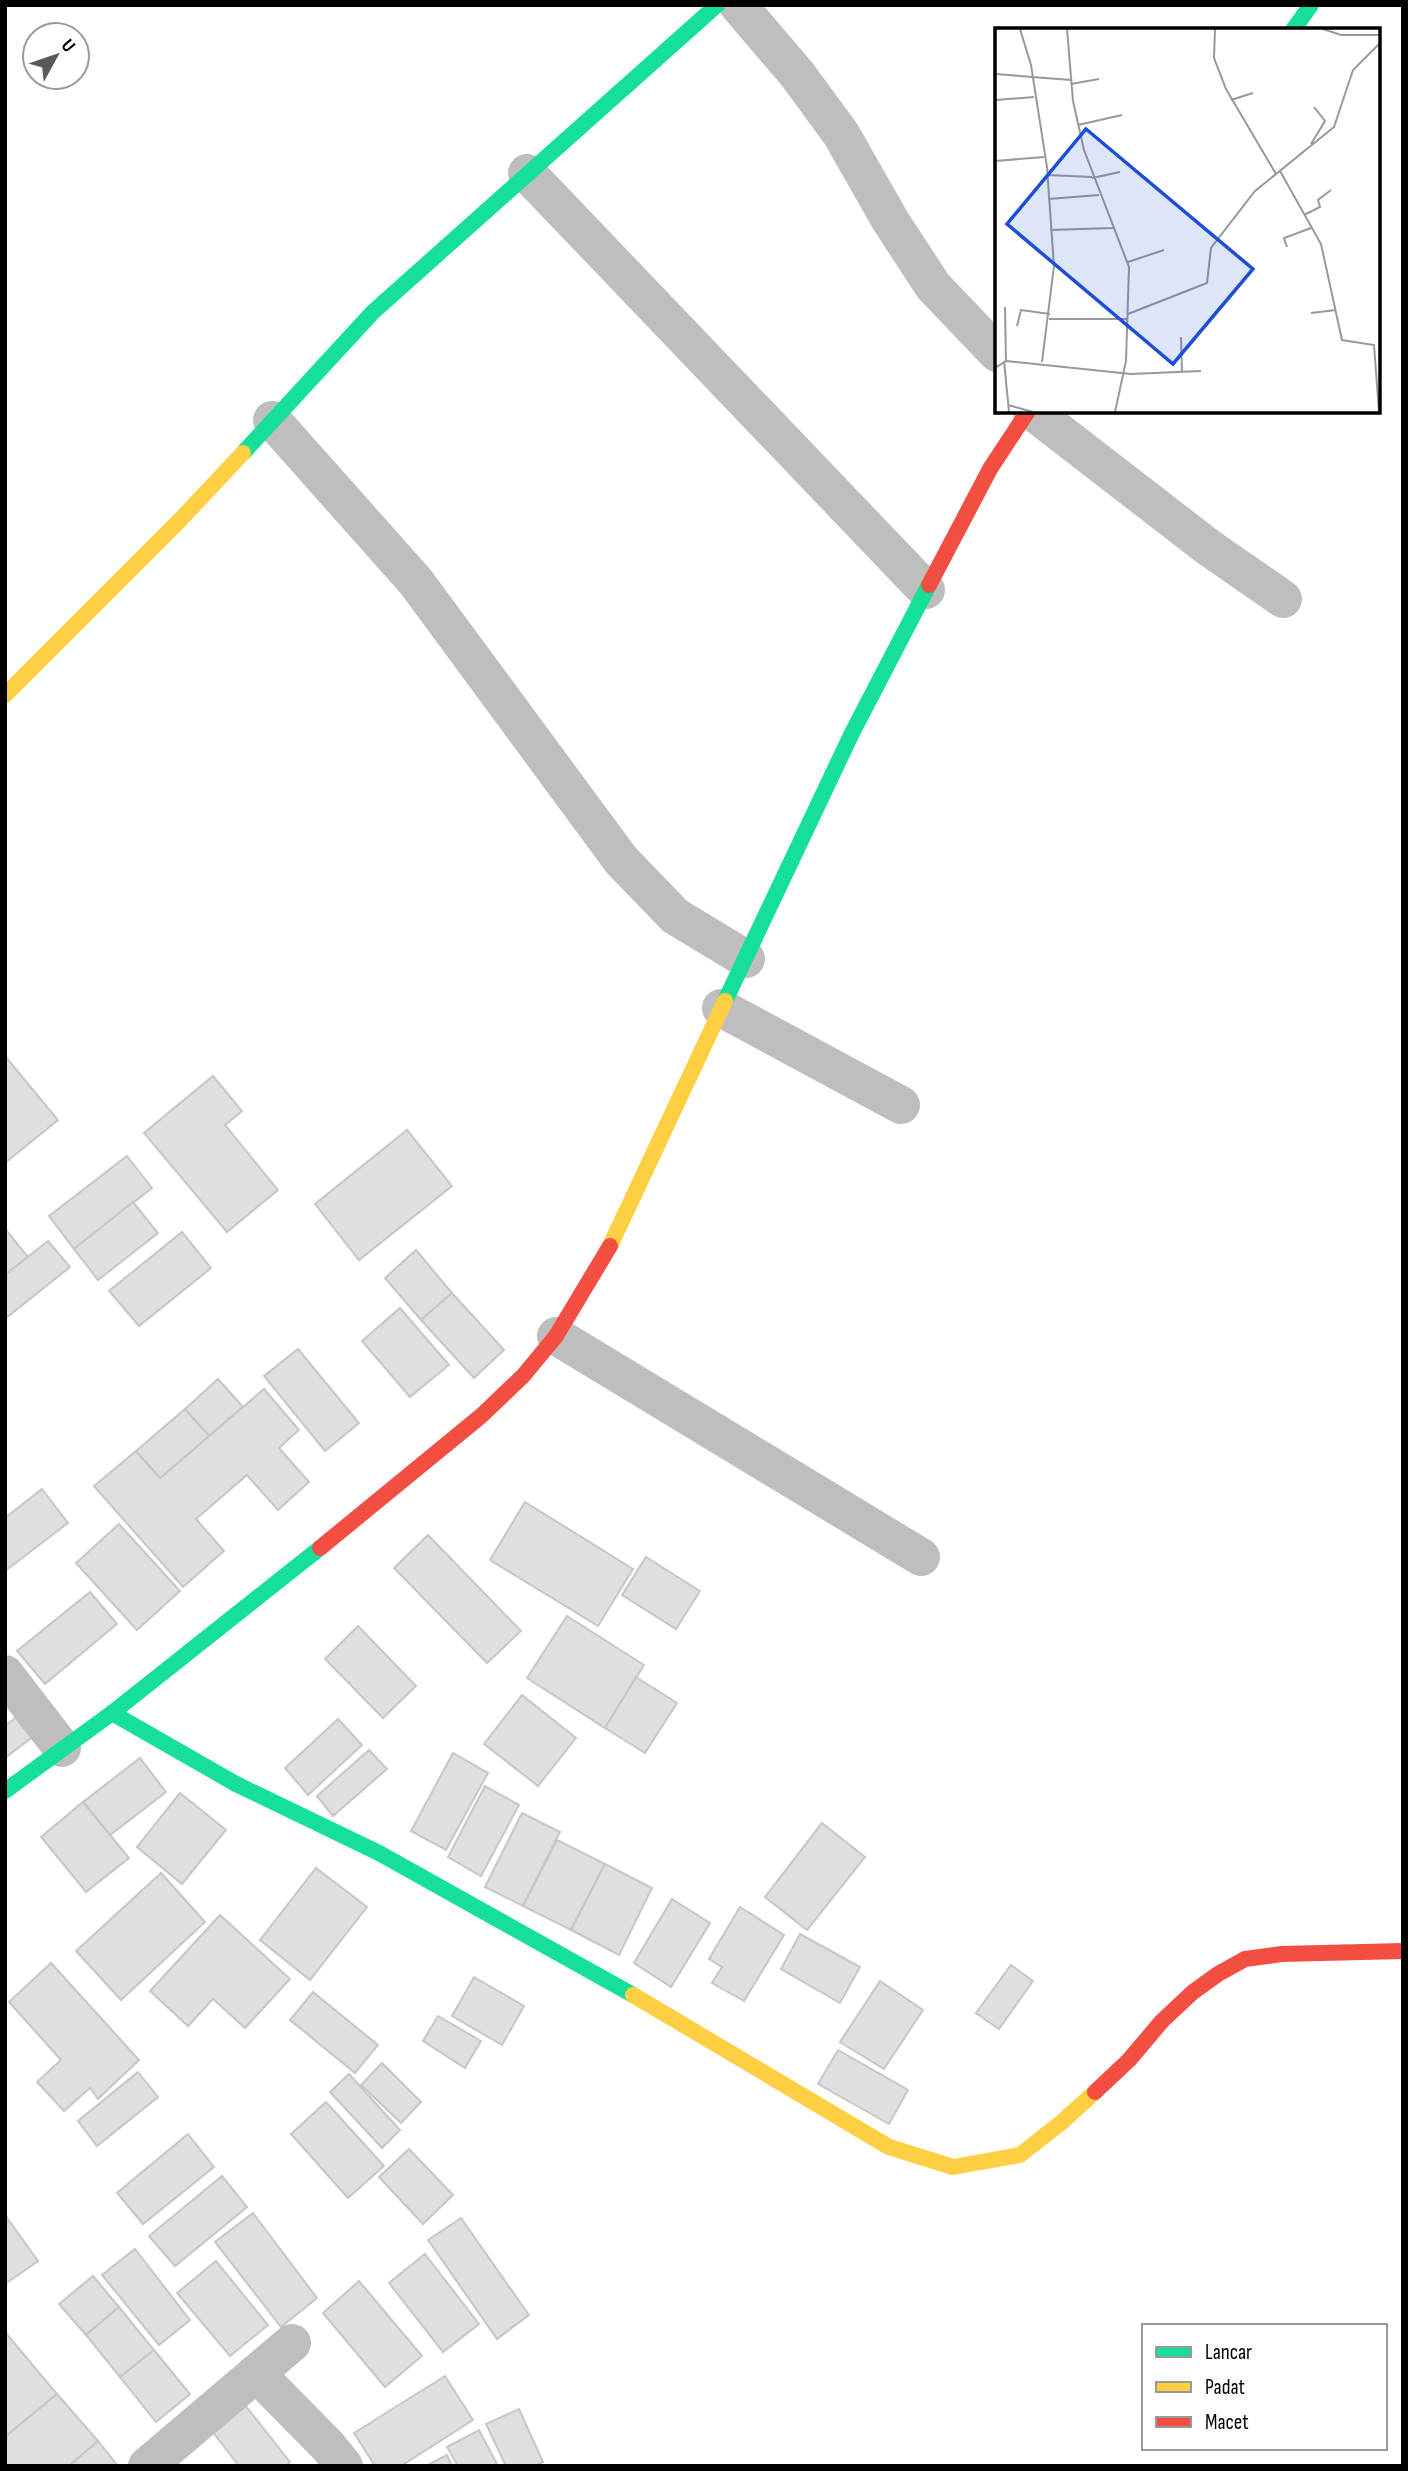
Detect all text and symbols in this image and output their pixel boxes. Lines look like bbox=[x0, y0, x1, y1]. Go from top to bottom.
north arrow bbox=[21, 21, 91, 91]
inset map bbox=[995, 28, 1380, 413]
text: U bbox=[56, 35, 80, 57]
legend bbox=[1142, 2324, 1387, 2450]
text: Lancar bbox=[1205, 2340, 1252, 2365]
text: Padat bbox=[1205, 2375, 1245, 2400]
text: Macet bbox=[1205, 2410, 1249, 2435]

